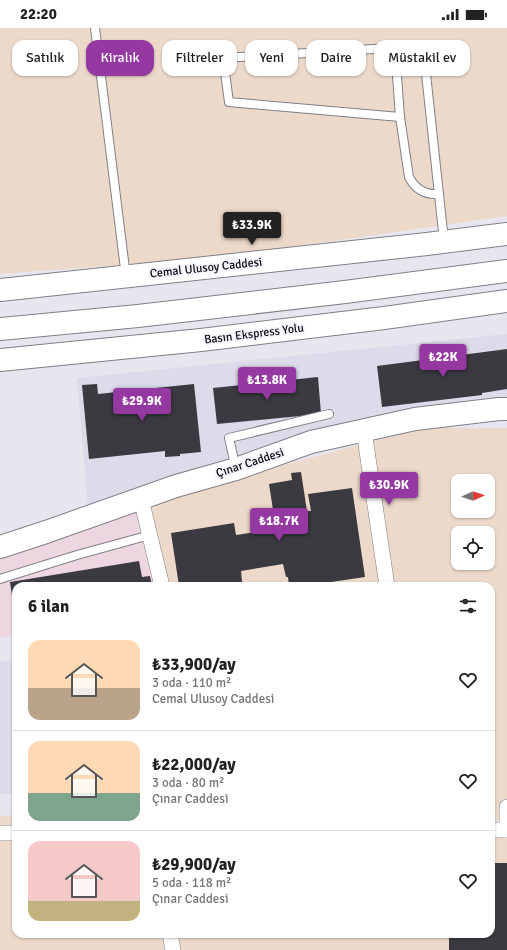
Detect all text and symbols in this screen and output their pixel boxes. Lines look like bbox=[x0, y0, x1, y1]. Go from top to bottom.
text: 22:20 bbox=[20, 5, 57, 23]
chip: Satılık bbox=[12, 40, 78, 76]
chip: Kiralık bbox=[86, 40, 154, 76]
chip: Filtreler bbox=[162, 40, 237, 76]
chip: Yeni bbox=[245, 40, 298, 76]
chip: Daire bbox=[306, 40, 366, 76]
chip: Müstakil ev bbox=[374, 40, 470, 76]
pin: ₺33.9K bbox=[219, 212, 285, 246]
text: ₺33.9K bbox=[232, 217, 272, 233]
street label: Cemal Ulusoy Caddesi bbox=[149, 255, 263, 281]
street label: Basın Ekspress Yolu bbox=[203, 320, 305, 348]
pin: ₺22K bbox=[419, 344, 467, 378]
text: ₺22K bbox=[428, 349, 458, 365]
pin: ₺13.8K bbox=[234, 367, 300, 401]
text: ₺13.8K bbox=[247, 372, 287, 388]
pin: ₺29.9K bbox=[109, 388, 175, 422]
text: ₺29.9K bbox=[122, 393, 162, 409]
street label: Çınar Caddesi bbox=[214, 445, 286, 481]
pin: ₺30.9K bbox=[356, 472, 422, 506]
north arrow bbox=[451, 474, 495, 518]
map controls bbox=[451, 474, 495, 570]
text: ₺30.9K bbox=[369, 477, 409, 493]
pin: ₺18.7K bbox=[246, 508, 312, 542]
text: ₺18.7K bbox=[259, 513, 299, 529]
button: locate bbox=[451, 526, 495, 570]
icon: filters bbox=[457, 595, 479, 617]
text: 6 ilan bbox=[28, 596, 69, 617]
text: ₺33,900/ay bbox=[152, 654, 236, 675]
icon: home bbox=[60, 656, 108, 704]
icon: heart bbox=[457, 669, 479, 691]
text: 3 oda · 110 m² bbox=[152, 675, 232, 691]
text: Cemal Ulusoy Caddesi bbox=[152, 691, 274, 707]
text: ₺22,000/ay bbox=[152, 754, 236, 775]
icon: home bbox=[60, 757, 108, 805]
icon: heart bbox=[457, 770, 479, 792]
text: 3 oda · 80 m² bbox=[152, 775, 225, 791]
text: Çınar Caddesi bbox=[152, 791, 229, 807]
text: ₺29,900/ay bbox=[152, 854, 236, 875]
icon: home bbox=[60, 857, 108, 905]
icon: heart bbox=[457, 870, 479, 892]
text: 5 oda · 118 m² bbox=[152, 875, 232, 891]
text: Çınar Caddesi bbox=[152, 891, 229, 907]

